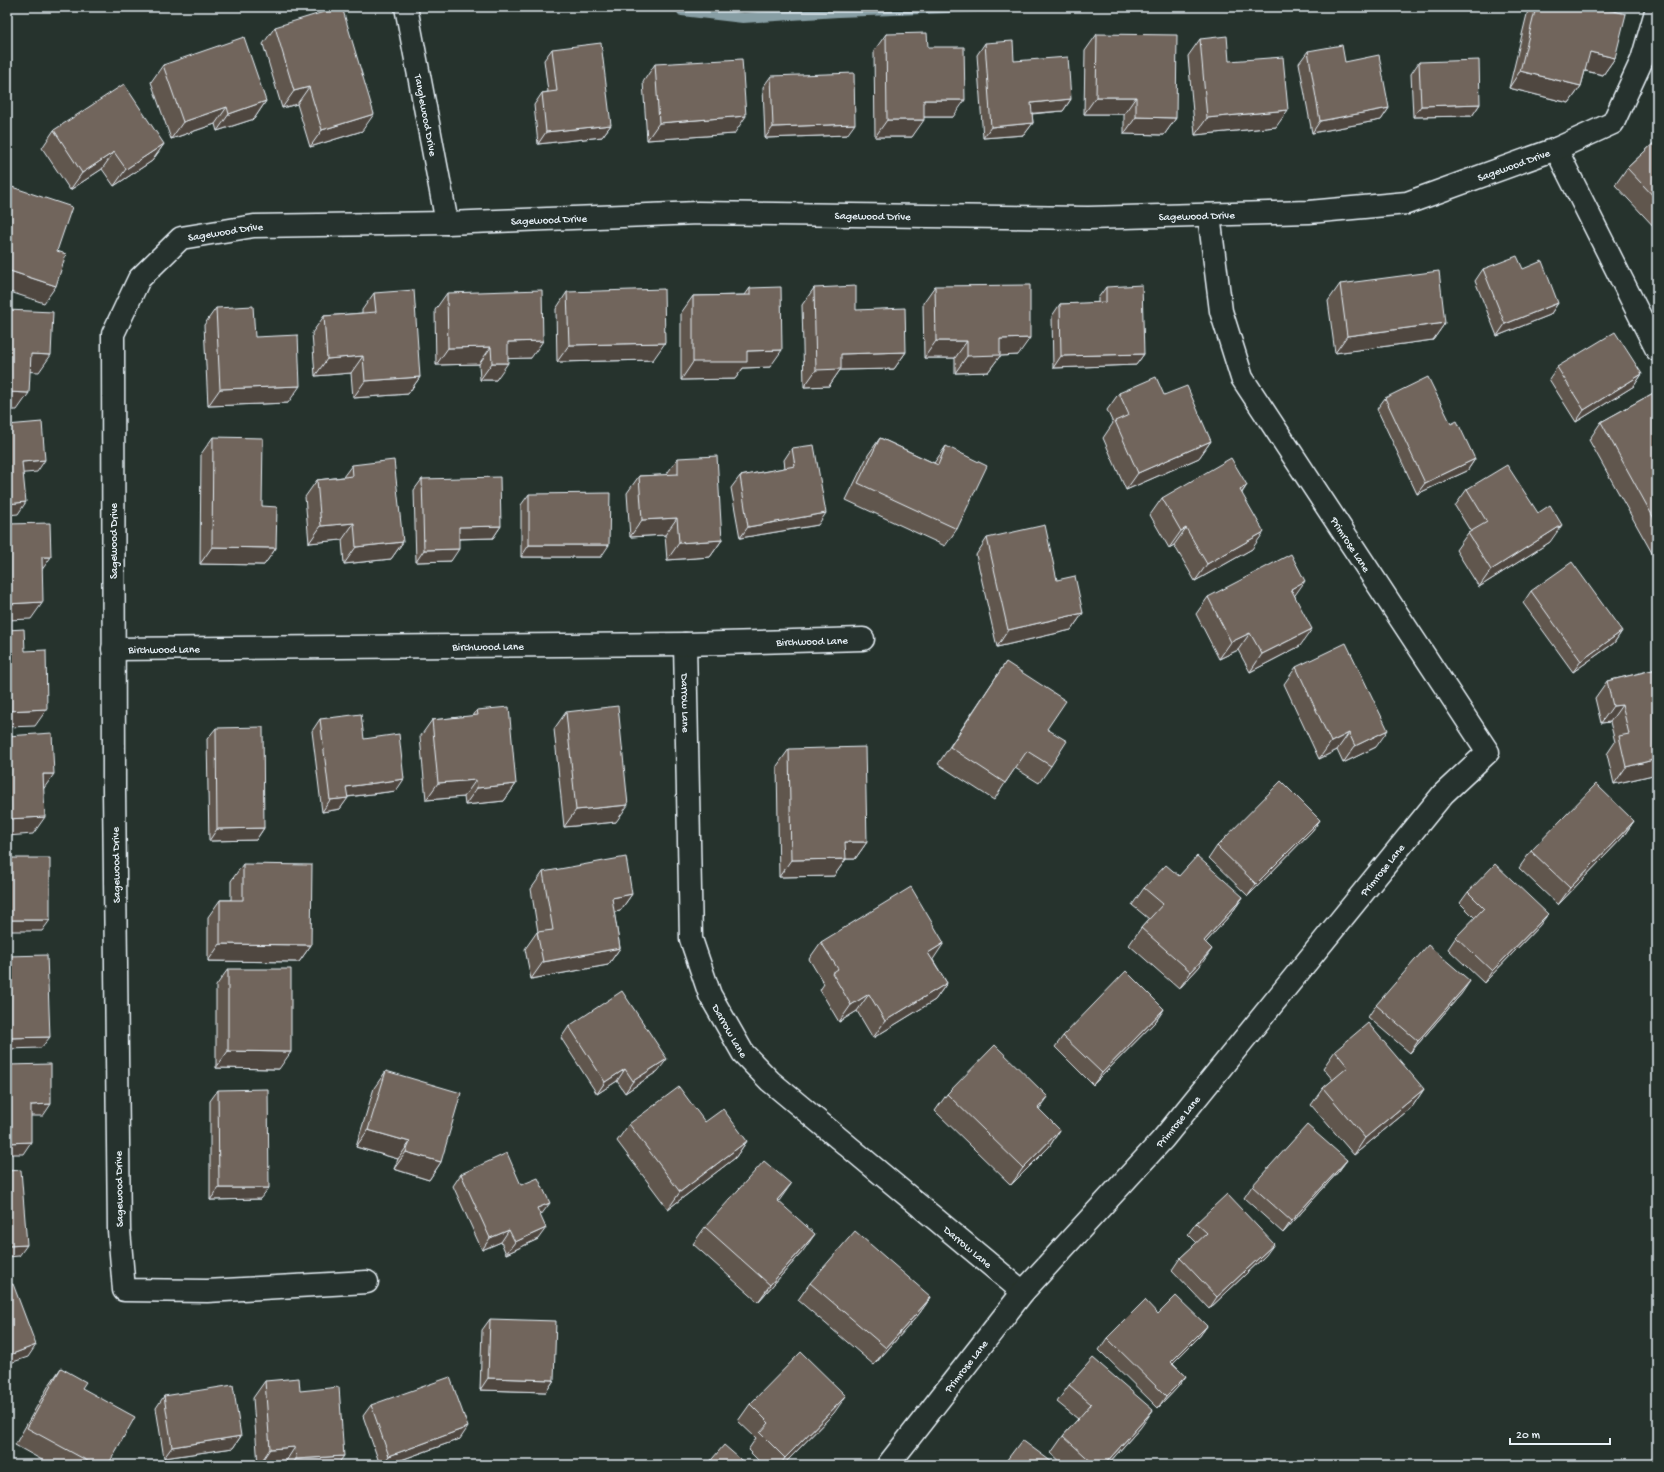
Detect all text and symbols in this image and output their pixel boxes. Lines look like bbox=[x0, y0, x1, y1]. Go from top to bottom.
street label: Tanglewood Drive bbox=[411, 73, 438, 158]
street label: Sagewood Drive bbox=[1476, 148, 1552, 185]
street label: Sagewood Drive bbox=[1158, 210, 1235, 224]
street label: Sagewood Drive bbox=[835, 211, 911, 224]
street label: Sagewood Drive bbox=[511, 213, 588, 228]
street label: Sagewood Drive bbox=[187, 222, 264, 245]
street label: Sagewood Drive bbox=[109, 503, 121, 579]
street label: Primrose Lane bbox=[1327, 515, 1372, 575]
street label: Birchwood Lane bbox=[775, 635, 848, 649]
street label: Birchwood Lane bbox=[451, 641, 524, 654]
street label: Birchwood Lane bbox=[127, 644, 200, 657]
street label: Darrow Lane bbox=[678, 672, 691, 733]
street label: Sagewood Drive bbox=[110, 826, 124, 903]
street label: Primrose Lane bbox=[1358, 842, 1408, 900]
street label: Darrow Lane bbox=[708, 1002, 749, 1061]
street label: Primrose Lane bbox=[1154, 1094, 1204, 1151]
street label: Sagewood Drive bbox=[113, 1150, 127, 1227]
street label: Darrow Lane bbox=[940, 1224, 994, 1272]
street label: Primrose Lane bbox=[942, 1338, 991, 1396]
scale bar bbox=[1510, 1420, 1610, 1446]
text: 20 m bbox=[1516, 1429, 1541, 1443]

